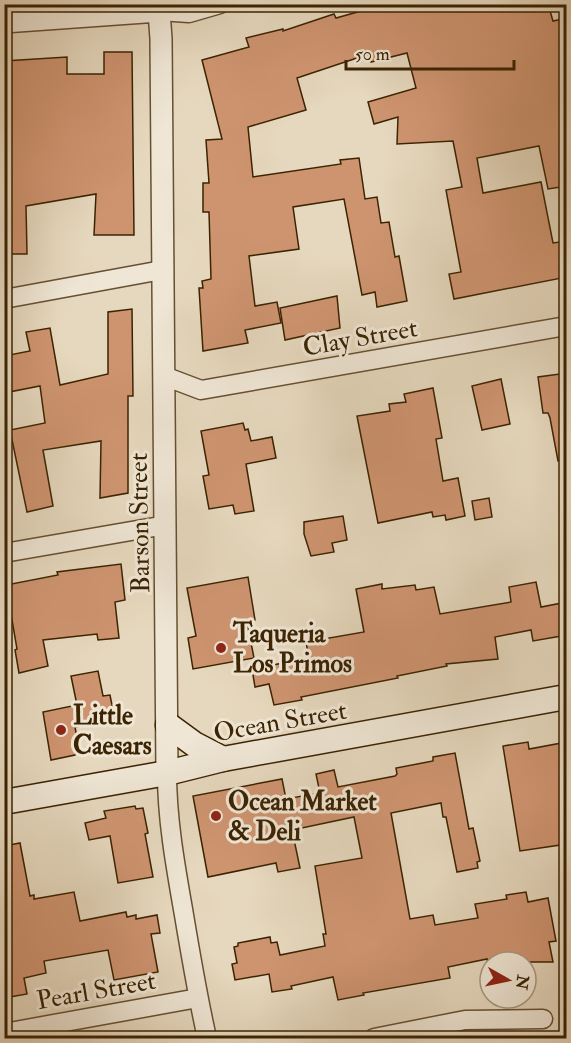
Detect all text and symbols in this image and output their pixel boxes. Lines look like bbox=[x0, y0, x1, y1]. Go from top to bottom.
scale bar bbox=[346, 33, 514, 71]
text: 50 m bbox=[355, 43, 390, 66]
street label: Clay Street bbox=[300, 312, 420, 364]
street label: Barson Street bbox=[123, 453, 157, 593]
place label: Taqueria Los Primos bbox=[232, 618, 352, 680]
marker: Taqueria Los Primos bbox=[214, 641, 228, 655]
street label: Ocean Street bbox=[211, 695, 349, 749]
place label: Little Caesars bbox=[73, 700, 152, 762]
marker: Little Caesars bbox=[54, 723, 68, 737]
place label: Ocean Market & Deli bbox=[228, 786, 377, 848]
marker: Ocean Market & Deli bbox=[209, 809, 223, 823]
north arrow bbox=[478, 950, 538, 1010]
street label: Pearl Street bbox=[34, 965, 158, 1017]
text: N bbox=[511, 973, 533, 991]

